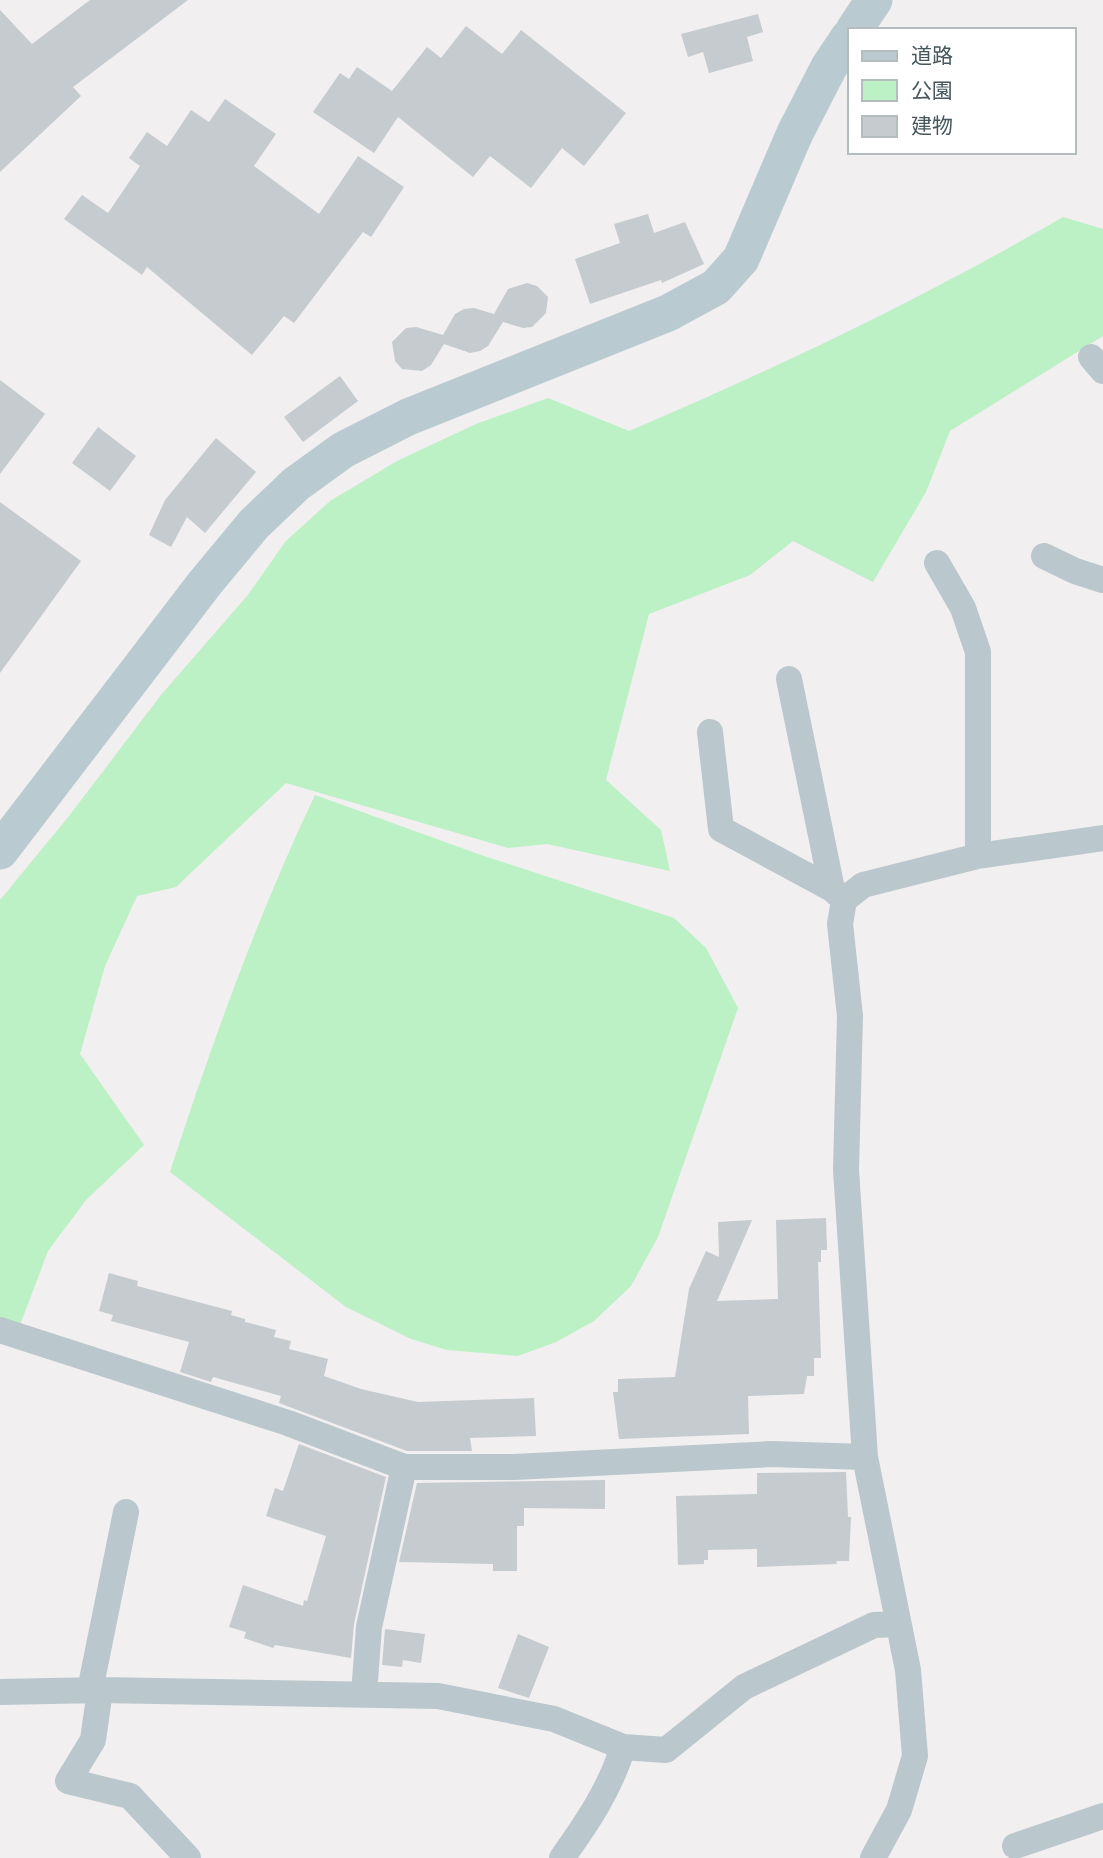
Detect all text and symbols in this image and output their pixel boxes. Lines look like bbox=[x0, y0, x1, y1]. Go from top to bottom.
legend bbox=[848, 28, 1075, 154]
text: 道路 bbox=[911, 44, 953, 68]
text: 公園 bbox=[911, 79, 953, 103]
text: 建物 bbox=[911, 114, 953, 138]

